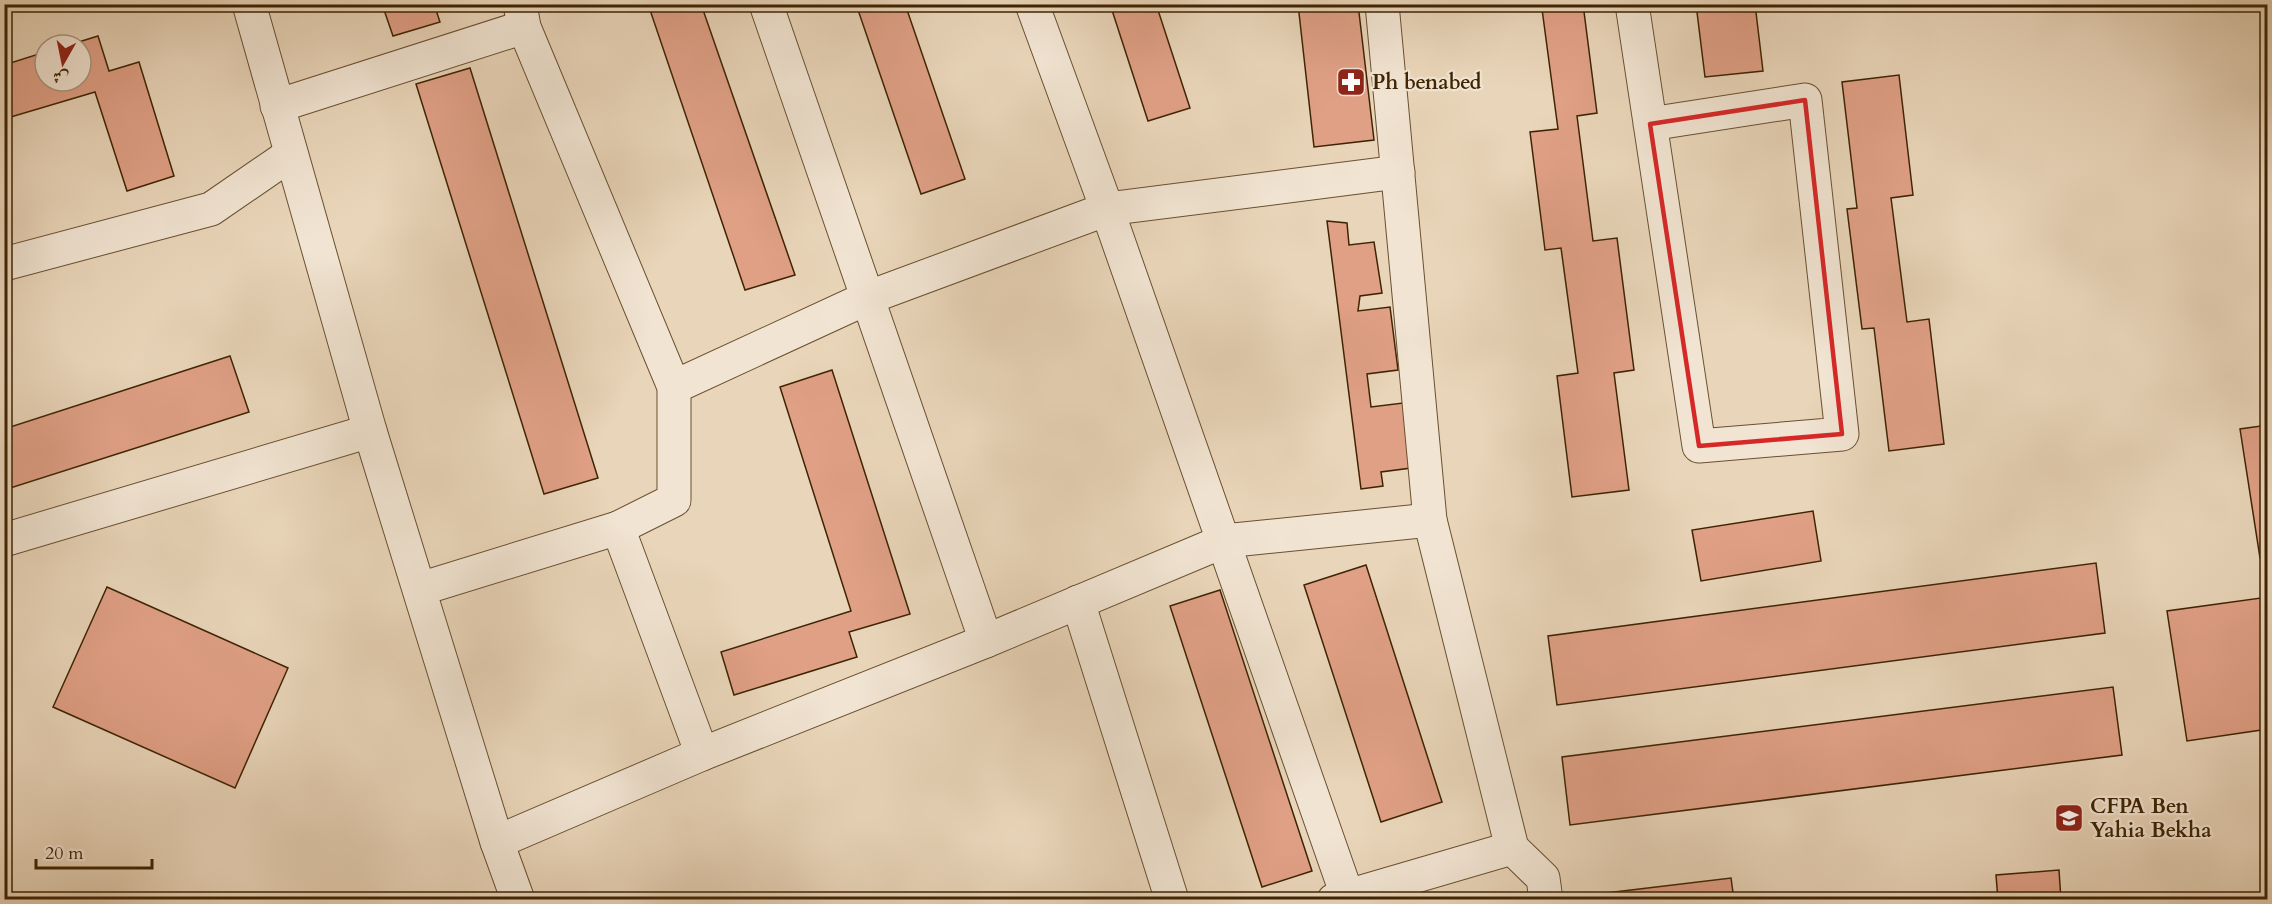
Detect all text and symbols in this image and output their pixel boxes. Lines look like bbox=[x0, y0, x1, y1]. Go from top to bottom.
north arrow bbox=[33, 33, 93, 93]
text: ش bbox=[51, 65, 70, 89]
pharmacy icon: Ph benabed bbox=[1335, 66, 1367, 98]
place label: Ph benabed bbox=[1372, 68, 1482, 97]
place label: CFPA Ben Yahia Bekha bbox=[2090, 792, 2212, 845]
school or university icon: CFPA Ben Yahia Bekha bbox=[2053, 802, 2085, 834]
scale bar bbox=[36, 832, 152, 870]
text: 20 m bbox=[45, 841, 84, 866]

